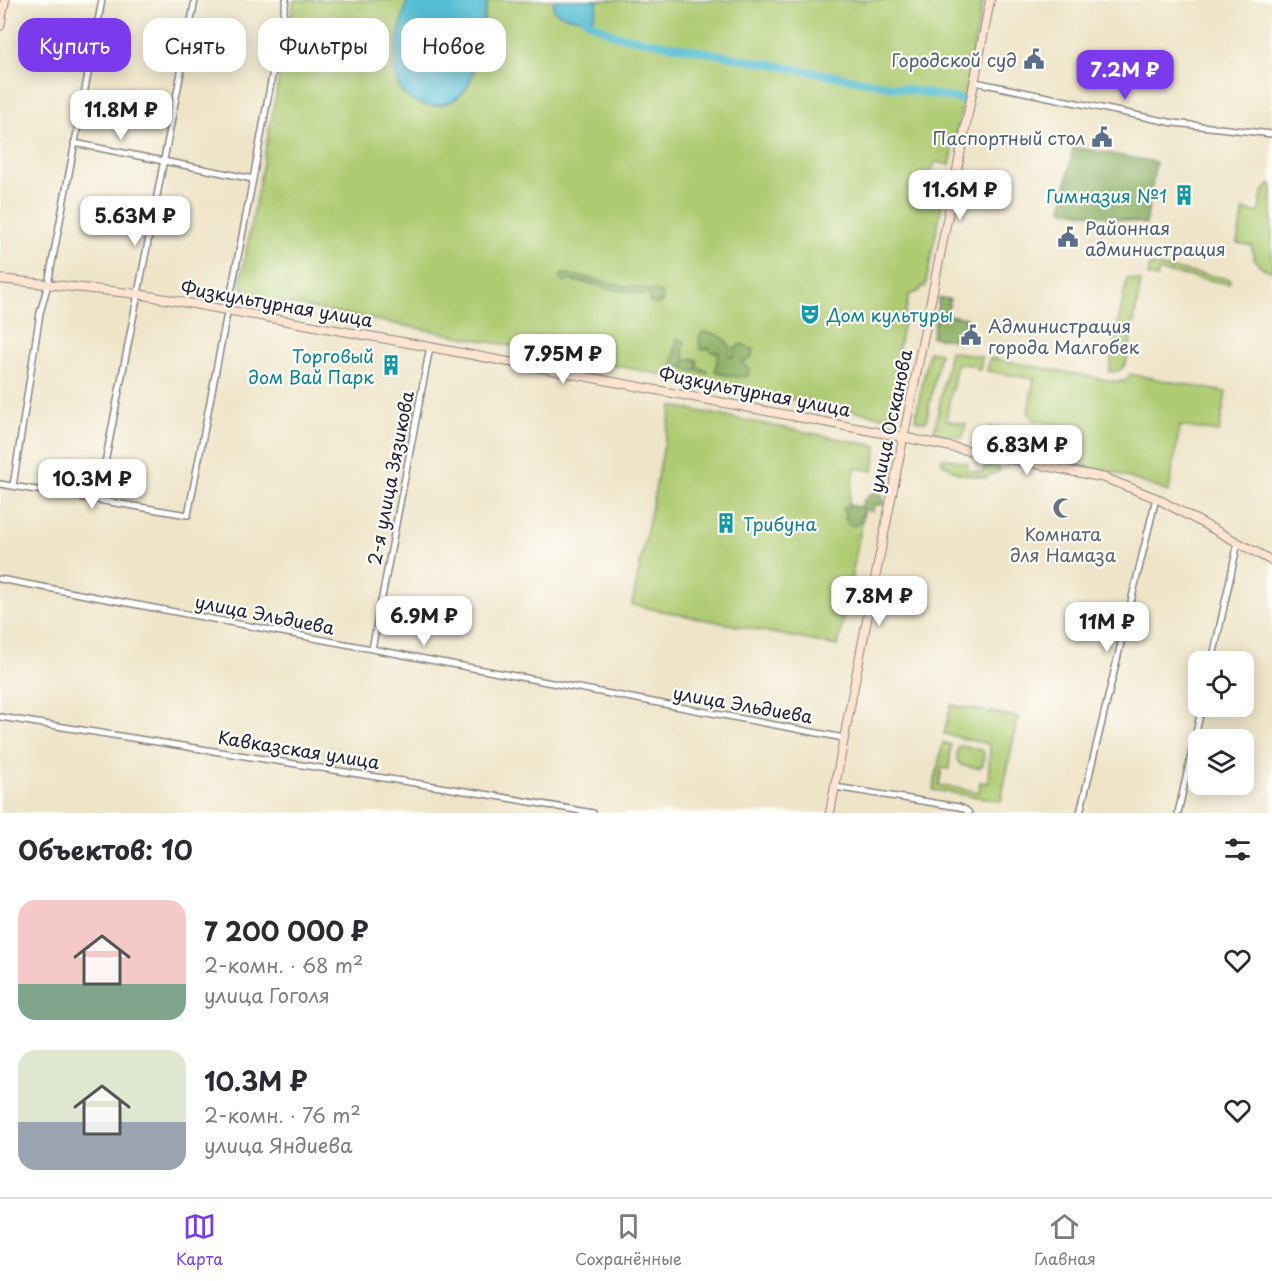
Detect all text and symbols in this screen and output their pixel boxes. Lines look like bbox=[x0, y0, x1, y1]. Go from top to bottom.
chip: Купить bbox=[18, 18, 131, 72]
chip: Снять bbox=[143, 18, 246, 72]
chip: Фильтры bbox=[258, 18, 389, 72]
chip: Новое bbox=[401, 18, 506, 72]
place label: Городской суд bbox=[891, 46, 1017, 73]
public building icon: Городской суд bbox=[1022, 47, 1046, 71]
pin: 7.2M ₽ bbox=[1076, 50, 1174, 101]
text: 7.2M ₽ bbox=[1091, 54, 1159, 84]
pin: 11.8M ₽ bbox=[66, 90, 176, 141]
text: 11.8M ₽ bbox=[84, 94, 158, 124]
place label: Паспортный стол bbox=[933, 124, 1085, 151]
public building icon: Паспортный стол bbox=[1090, 125, 1114, 149]
pin: 11.6M ₽ bbox=[905, 170, 1015, 221]
text: 11.6M ₽ bbox=[923, 174, 997, 204]
place label: Гимназия №1 bbox=[1046, 182, 1167, 209]
building icon: Гимназия №1 bbox=[1172, 183, 1196, 207]
pin: 5.63M ₽ bbox=[80, 196, 190, 247]
text: 5.63M ₽ bbox=[94, 200, 176, 230]
place label: Районная администрация bbox=[1085, 214, 1226, 262]
public building icon: Районная администрация bbox=[1056, 225, 1080, 249]
street label: Физкультурная улица bbox=[179, 273, 376, 333]
place label: Дом культуры bbox=[826, 301, 953, 328]
theatre icon: Дом культуры bbox=[798, 302, 822, 326]
place label: Администрация города Малгобек bbox=[988, 312, 1140, 360]
public building icon: Администрация города Малгобек bbox=[959, 323, 983, 347]
pin: 7.95M ₽ bbox=[508, 334, 618, 385]
text: 7.95M ₽ bbox=[524, 338, 602, 368]
place label: Торговый дом Вай Парк bbox=[248, 342, 374, 390]
street label: улица Осканова bbox=[862, 346, 919, 495]
building icon: Торговый дом Вай Парк bbox=[379, 353, 403, 377]
street label: Физкультурная улица bbox=[657, 359, 854, 423]
street label: 2-я улица Зязикова bbox=[360, 388, 420, 568]
pin: 6.83M ₽ bbox=[972, 425, 1082, 476]
text: 6.83M ₽ bbox=[986, 429, 1068, 459]
pin: 10.3M ₽ bbox=[37, 459, 147, 510]
text: 10.3M ₽ bbox=[52, 463, 132, 493]
mosque icon: Комната для Намаза bbox=[1051, 496, 1075, 520]
place label: Трибуна bbox=[743, 510, 818, 537]
building icon: Трибуна bbox=[714, 511, 738, 535]
place label: Комната для Намаза bbox=[1010, 520, 1117, 568]
pin: 7.8M ₽ bbox=[830, 576, 928, 627]
text: 7.8M ₽ bbox=[845, 580, 913, 610]
street label: улица Эльдиева bbox=[193, 587, 338, 641]
pin: 6.9M ₽ bbox=[375, 596, 473, 647]
text: 6.9M ₽ bbox=[390, 600, 458, 630]
pin: 11M ₽ bbox=[1065, 602, 1149, 653]
text: 11M ₽ bbox=[1079, 606, 1135, 636]
map controls bbox=[1188, 651, 1254, 795]
button: locate bbox=[1188, 651, 1254, 717]
street label: улица Эльдиева bbox=[671, 678, 816, 730]
street label: Кавказская улица bbox=[216, 723, 382, 775]
button: layers bbox=[1188, 729, 1254, 795]
text: Объектов: 10 bbox=[18, 830, 193, 869]
icon: filters bbox=[1221, 833, 1254, 866]
text: 7 200 000 ₽ bbox=[204, 911, 369, 950]
icon: home bbox=[66, 924, 138, 996]
icon: heart bbox=[1221, 944, 1254, 977]
text: 2-комн. · 68 m² bbox=[204, 950, 363, 980]
text: улица Гоголя bbox=[204, 980, 330, 1010]
text: 10.3M ₽ bbox=[204, 1061, 308, 1100]
icon: home bbox=[66, 1074, 138, 1146]
icon: heart bbox=[1221, 1094, 1254, 1127]
text: 2-комн. · 76 m² bbox=[204, 1100, 361, 1130]
text: улица Яндиева bbox=[204, 1130, 352, 1160]
tab: Карта bbox=[176, 1210, 223, 1270]
tab: Сохранённые bbox=[575, 1210, 682, 1270]
tab: Главная bbox=[1034, 1210, 1096, 1270]

